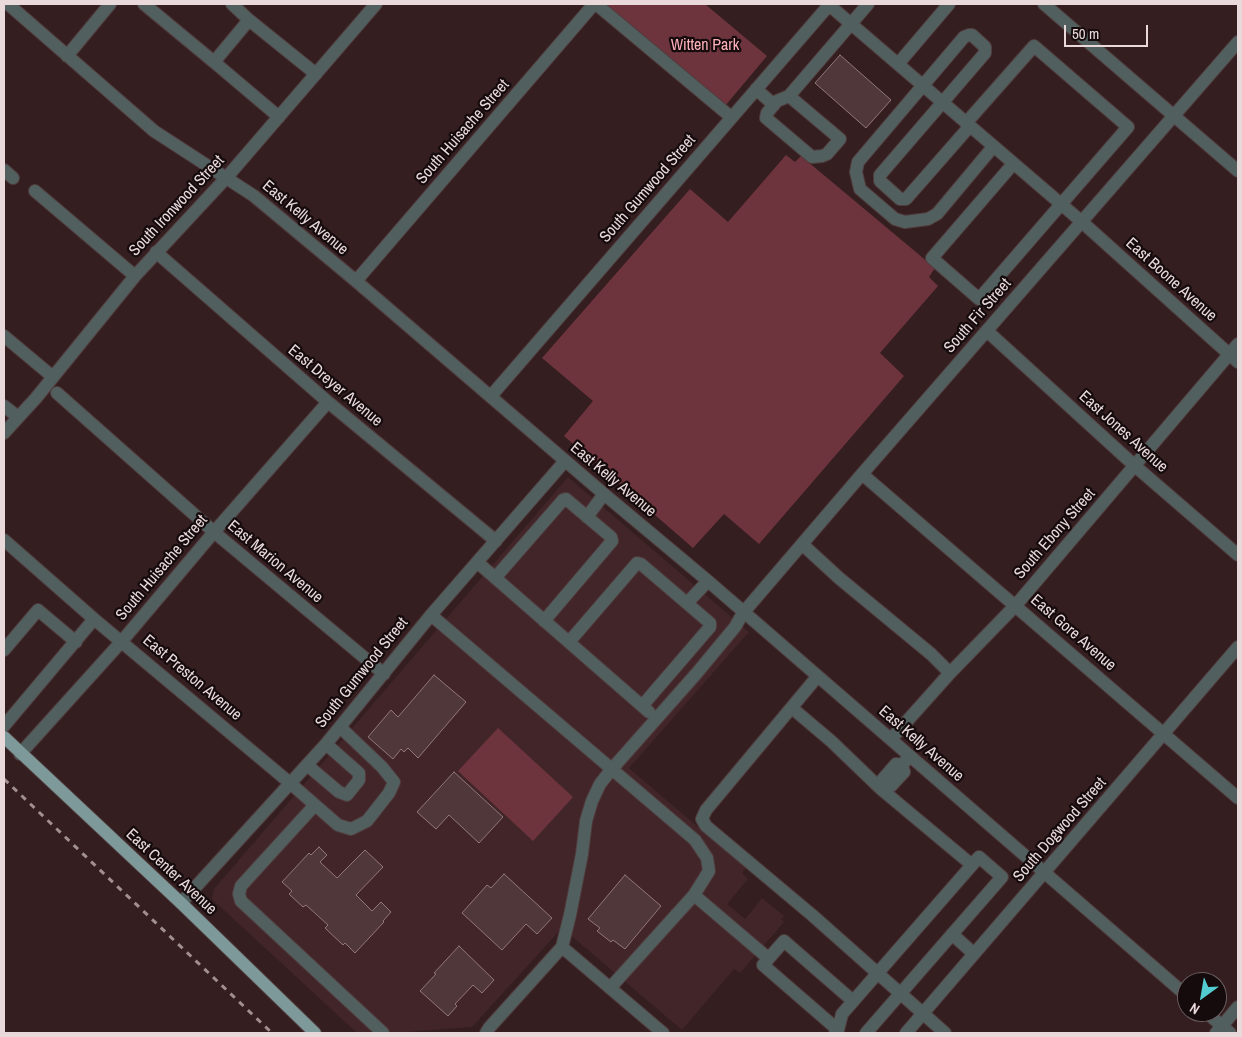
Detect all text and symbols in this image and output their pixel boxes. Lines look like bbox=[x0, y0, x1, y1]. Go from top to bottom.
scale bar bbox=[1067, 15, 1151, 47]
text: 50 m bbox=[1072, 23, 1099, 44]
park label: Witten Park bbox=[671, 36, 739, 56]
street label: South Huisache Street bbox=[412, 76, 514, 188]
street label: South Gumwood Street bbox=[596, 131, 700, 247]
street label: South Ironwood Street bbox=[125, 152, 229, 260]
street label: East Kelly Avenue bbox=[258, 176, 352, 260]
street label: East Boone Avenue bbox=[1122, 234, 1220, 326]
street label: South Fir Street bbox=[940, 275, 1016, 357]
street label: East Dreyer Avenue bbox=[284, 341, 386, 431]
street label: East Jones Avenue bbox=[1075, 387, 1171, 477]
street label: East Kelly Avenue bbox=[566, 438, 660, 522]
street label: South Ebony Street bbox=[1010, 485, 1100, 583]
street label: South Huisache Street bbox=[112, 511, 212, 625]
street label: East Marion Avenue bbox=[223, 517, 327, 607]
street label: East Gore Avenue bbox=[1026, 591, 1120, 675]
street label: South Gumwood Street bbox=[312, 614, 412, 732]
street label: East Preston Avenue bbox=[139, 631, 245, 725]
street label: East Kelly Avenue bbox=[875, 702, 967, 786]
street label: South Dogwood Street bbox=[1009, 774, 1111, 886]
street label: East Center Avenue bbox=[122, 825, 220, 919]
north arrow bbox=[1177, 972, 1227, 1022]
text: N bbox=[1186, 999, 1203, 1019]

